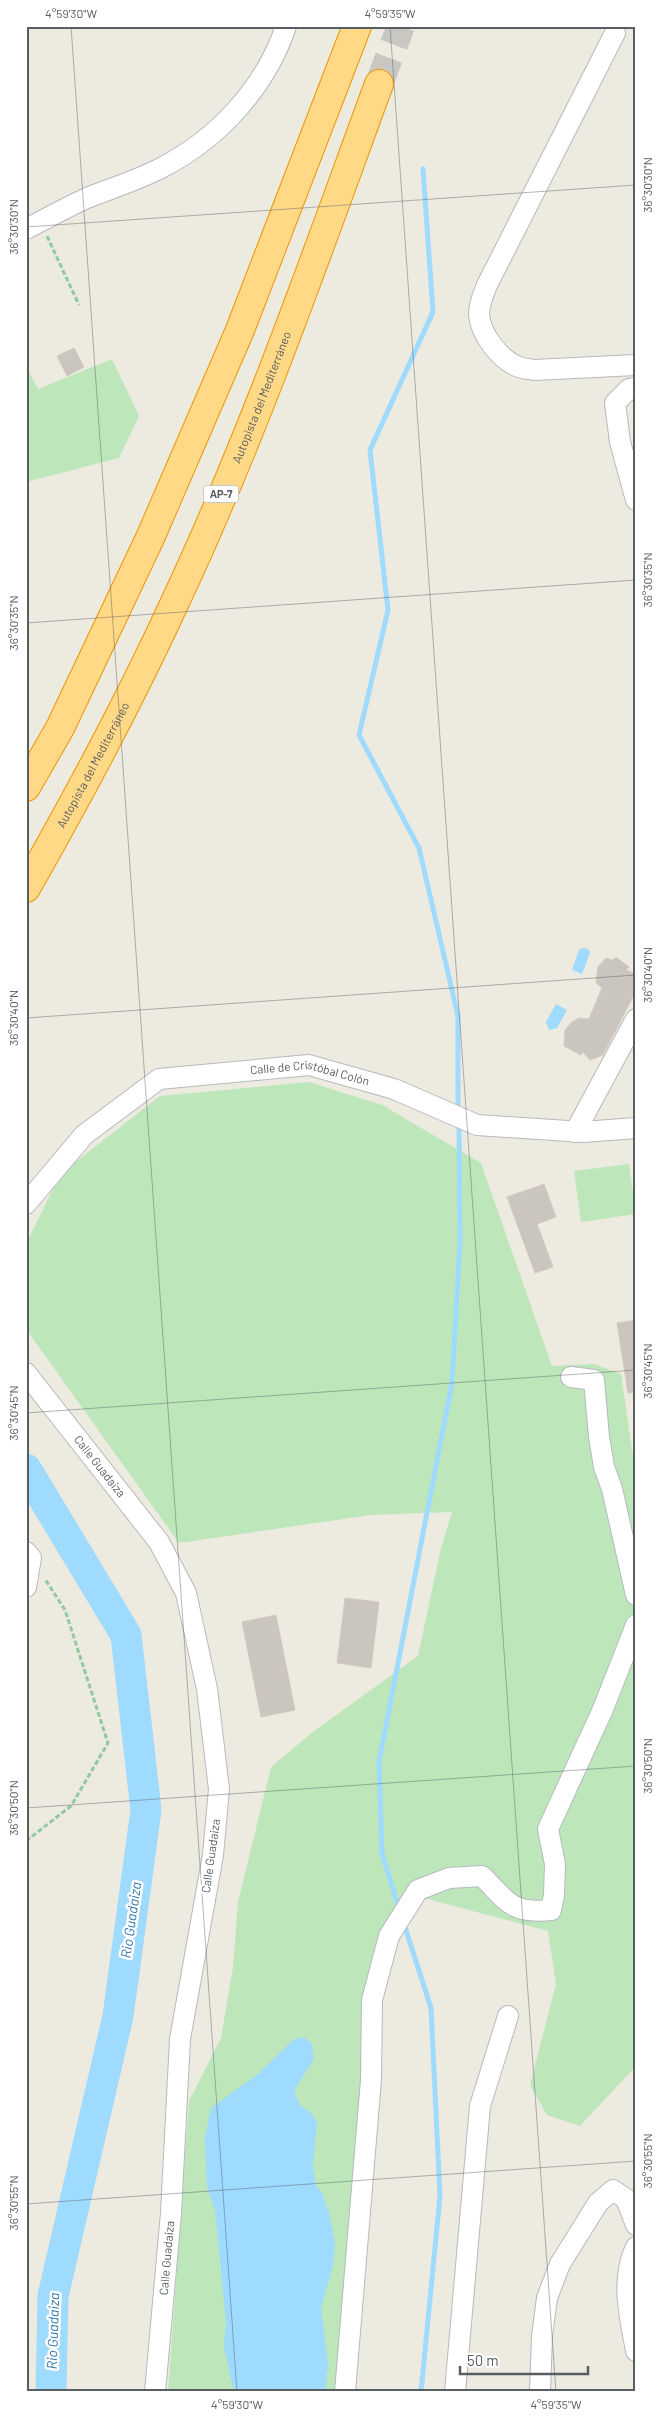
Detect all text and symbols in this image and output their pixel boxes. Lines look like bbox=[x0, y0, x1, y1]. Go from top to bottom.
text: 4°59'30"W bbox=[45, 6, 97, 20]
text: 4°59'35"W bbox=[364, 6, 416, 20]
text: 36°30'30"N bbox=[640, 157, 654, 213]
text: 36°30'30"N bbox=[6, 199, 20, 255]
street label: Autopista del Mediterráneo bbox=[229, 329, 293, 465]
road number: AP-7 bbox=[204, 486, 238, 502]
text: 36°30'35"N bbox=[640, 552, 654, 608]
text: 36°30'35"N bbox=[6, 595, 20, 651]
street label: Autopista del Mediterráneo bbox=[53, 700, 131, 830]
text: 36°30'40"N bbox=[640, 947, 654, 1003]
text: 36°30'40"N bbox=[6, 990, 20, 1046]
street label: Calle de Cristóbal Colón bbox=[249, 1057, 371, 1088]
text: 36°30'45"N bbox=[640, 1343, 654, 1399]
text: 36°30'45"N bbox=[6, 1385, 20, 1441]
street label: Calle Guadaiza bbox=[72, 1432, 129, 1500]
text: 36°30'50"N bbox=[640, 1738, 654, 1794]
text: 36°30'50"N bbox=[6, 1780, 20, 1836]
street label: Calle Guadaiza bbox=[198, 1818, 222, 1894]
water label: Rio Guadaiza bbox=[117, 1881, 144, 1959]
text: 36°30'55"N bbox=[640, 2133, 654, 2189]
text: 36°30'55"N bbox=[6, 2175, 20, 2231]
street label: Calle Guadaiza bbox=[156, 2220, 176, 2296]
water label: Rio Guadaiza bbox=[43, 2292, 62, 2370]
scale bar bbox=[460, 2343, 587, 2375]
text: 50 m bbox=[467, 2351, 499, 2369]
text: 4°59'30"W bbox=[211, 2397, 263, 2411]
text: 4°59'35"W bbox=[530, 2397, 582, 2411]

